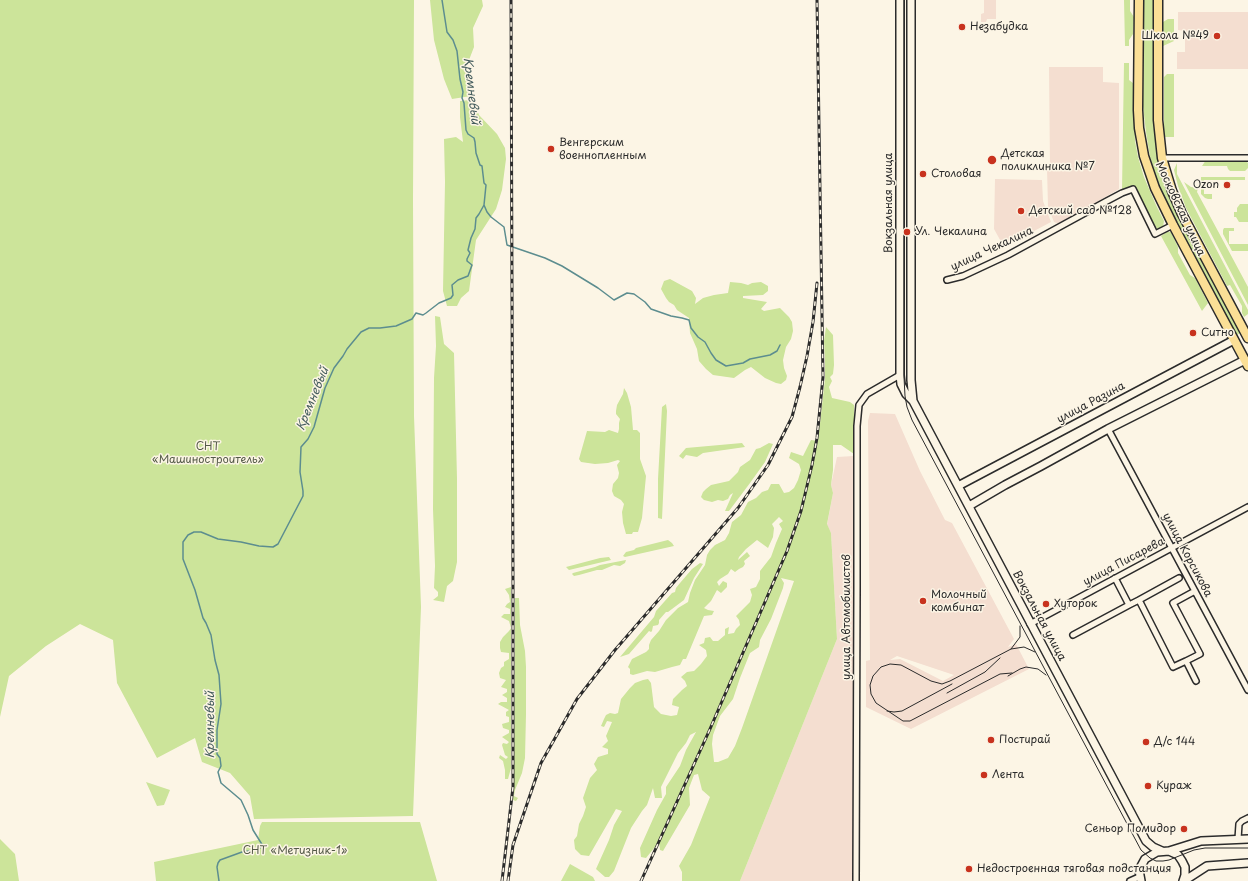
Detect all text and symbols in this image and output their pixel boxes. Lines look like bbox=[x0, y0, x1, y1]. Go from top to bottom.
place label: Незабудка bbox=[970, 20, 1028, 34]
marker: Незабудка bbox=[957, 22, 967, 32]
place label: Школа №49 bbox=[1141, 29, 1209, 43]
marker: Школа №49 bbox=[1212, 31, 1222, 41]
water label: Кремневый bbox=[460, 57, 482, 125]
place label: Венгерским военнопленным bbox=[559, 136, 646, 162]
marker: Венгерским военнопленным bbox=[546, 144, 556, 154]
place label: Детская поликлиника №7 bbox=[1001, 147, 1095, 173]
street label: Вокзальная улица bbox=[882, 153, 896, 253]
marker: Детская поликлиника №7 bbox=[986, 154, 998, 166]
street label: Московская улица bbox=[1152, 160, 1208, 258]
place label: Столовая bbox=[931, 167, 981, 181]
marker: Столовая bbox=[918, 169, 928, 179]
place label: Ozon bbox=[1193, 178, 1219, 192]
marker: Ozon bbox=[1222, 180, 1232, 190]
place label: Детский сад №128 bbox=[1029, 204, 1132, 218]
marker: Детский сад №128 bbox=[1016, 206, 1026, 216]
street label: улица Чекалина bbox=[949, 224, 1035, 274]
place label: Ул. Чекалина bbox=[915, 225, 987, 239]
marker: Ул. Чекалина bbox=[902, 227, 912, 237]
place label: Ситно bbox=[1201, 326, 1234, 340]
marker: Ситно bbox=[1188, 328, 1198, 338]
water label: Кремневый bbox=[294, 365, 332, 433]
street label: улица Разина bbox=[1055, 380, 1127, 426]
park label: СНТ «Машиностроитель» bbox=[152, 440, 264, 466]
street label: улица Корсикова bbox=[1159, 511, 1215, 599]
street label: улица Писарева bbox=[1081, 535, 1167, 589]
street label: улица Автомобилистов bbox=[840, 554, 854, 680]
street label: Вокзальная улица bbox=[1010, 569, 1068, 663]
place label: Молочный комбинат bbox=[931, 588, 987, 614]
marker: Молочный комбинат bbox=[918, 596, 928, 606]
place label: Хуторок bbox=[1054, 597, 1097, 611]
marker: Хуторок bbox=[1041, 599, 1051, 609]
water label: Кремневый bbox=[204, 691, 218, 759]
place label: Постирай bbox=[999, 733, 1050, 747]
marker: Постирай bbox=[986, 735, 996, 745]
place label: Д/с 144 bbox=[1154, 735, 1195, 749]
marker: Д/с 144 bbox=[1141, 737, 1151, 747]
place label: Лента bbox=[992, 768, 1024, 782]
marker: Лента bbox=[979, 770, 989, 780]
place label: Кураж bbox=[1156, 779, 1191, 793]
marker: Кураж bbox=[1143, 781, 1153, 791]
place label: Сеньор Помидор bbox=[1085, 822, 1176, 836]
marker: Сеньор Помидор bbox=[1179, 824, 1189, 834]
park label: СНТ «Метизник-1» bbox=[243, 844, 347, 858]
place label: Недостроенная тяговая подстанция bbox=[977, 862, 1171, 876]
marker: Недостроенная тяговая подстанция bbox=[964, 864, 974, 874]

